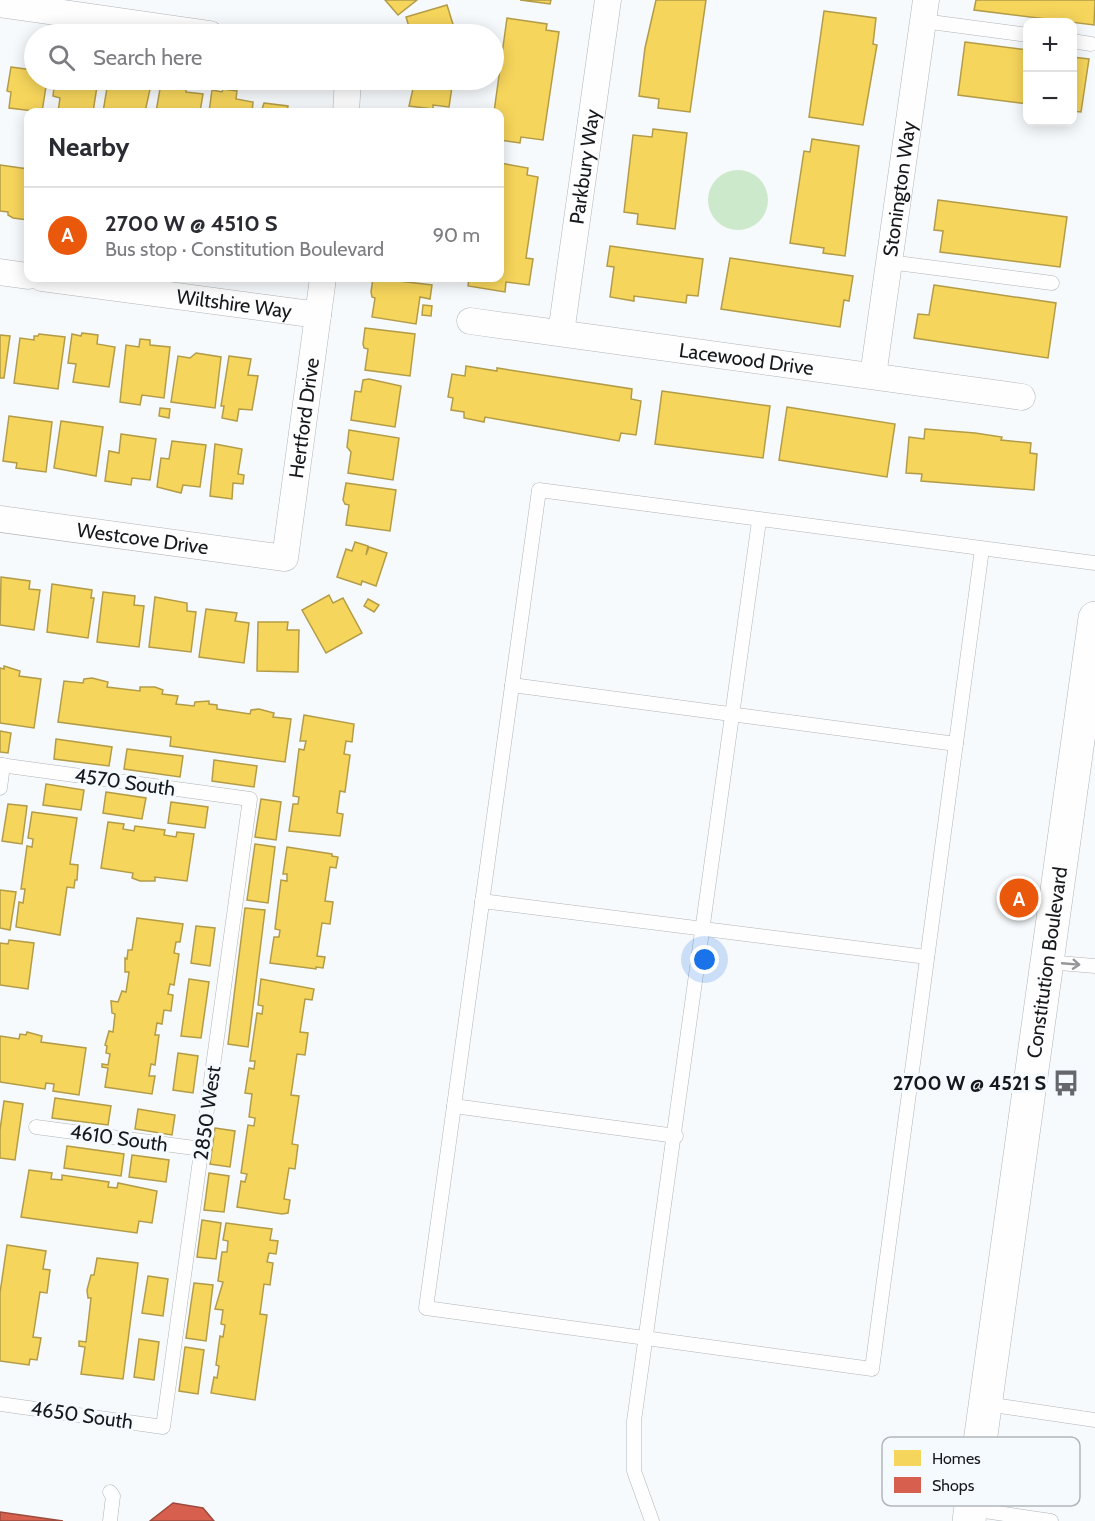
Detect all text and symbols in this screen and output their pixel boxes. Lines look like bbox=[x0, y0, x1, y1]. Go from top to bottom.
map controls bbox=[1023, 18, 1077, 126]
button: + bbox=[1023, 18, 1077, 72]
search box bbox=[24, 24, 504, 90]
icon: search bbox=[45, 41, 78, 74]
text: Search here bbox=[93, 44, 202, 71]
button: − bbox=[1023, 72, 1077, 126]
street label: Parkbury Way bbox=[564, 108, 604, 226]
street label: Stonington Way bbox=[878, 120, 921, 258]
text: Nearby bbox=[48, 131, 129, 163]
text: 2700 W @ 4510 S bbox=[105, 210, 277, 237]
text: A bbox=[61, 223, 74, 247]
text: 90 m bbox=[433, 223, 480, 247]
text: Bus stop · Constitution Boulevard bbox=[105, 237, 384, 261]
street label: Wiltshire Way bbox=[175, 284, 293, 323]
street label: Lacewood Drive bbox=[678, 338, 815, 380]
street label: Hertford Drive bbox=[284, 356, 324, 480]
street label: Westcove Drive bbox=[75, 518, 210, 559]
street label: 4570 South bbox=[73, 763, 177, 801]
street label: Constitution Boulevard bbox=[1022, 865, 1072, 1060]
pin: A bbox=[1000, 876, 1038, 920]
your location bbox=[690, 945, 719, 974]
one-way arrow bbox=[1061, 959, 1081, 970]
street label: 2850 West bbox=[188, 1064, 226, 1162]
bus stop icon: 2700 W @ 4521 S bbox=[1051, 1068, 1081, 1098]
place label: 2700 W @ 4521 S bbox=[893, 1071, 1046, 1095]
street label: 4610 South bbox=[69, 1119, 169, 1157]
street label: 4650 South bbox=[29, 1396, 135, 1434]
legend bbox=[882, 1437, 1080, 1506]
text: Homes bbox=[932, 1449, 981, 1468]
text: Shops bbox=[932, 1476, 975, 1495]

